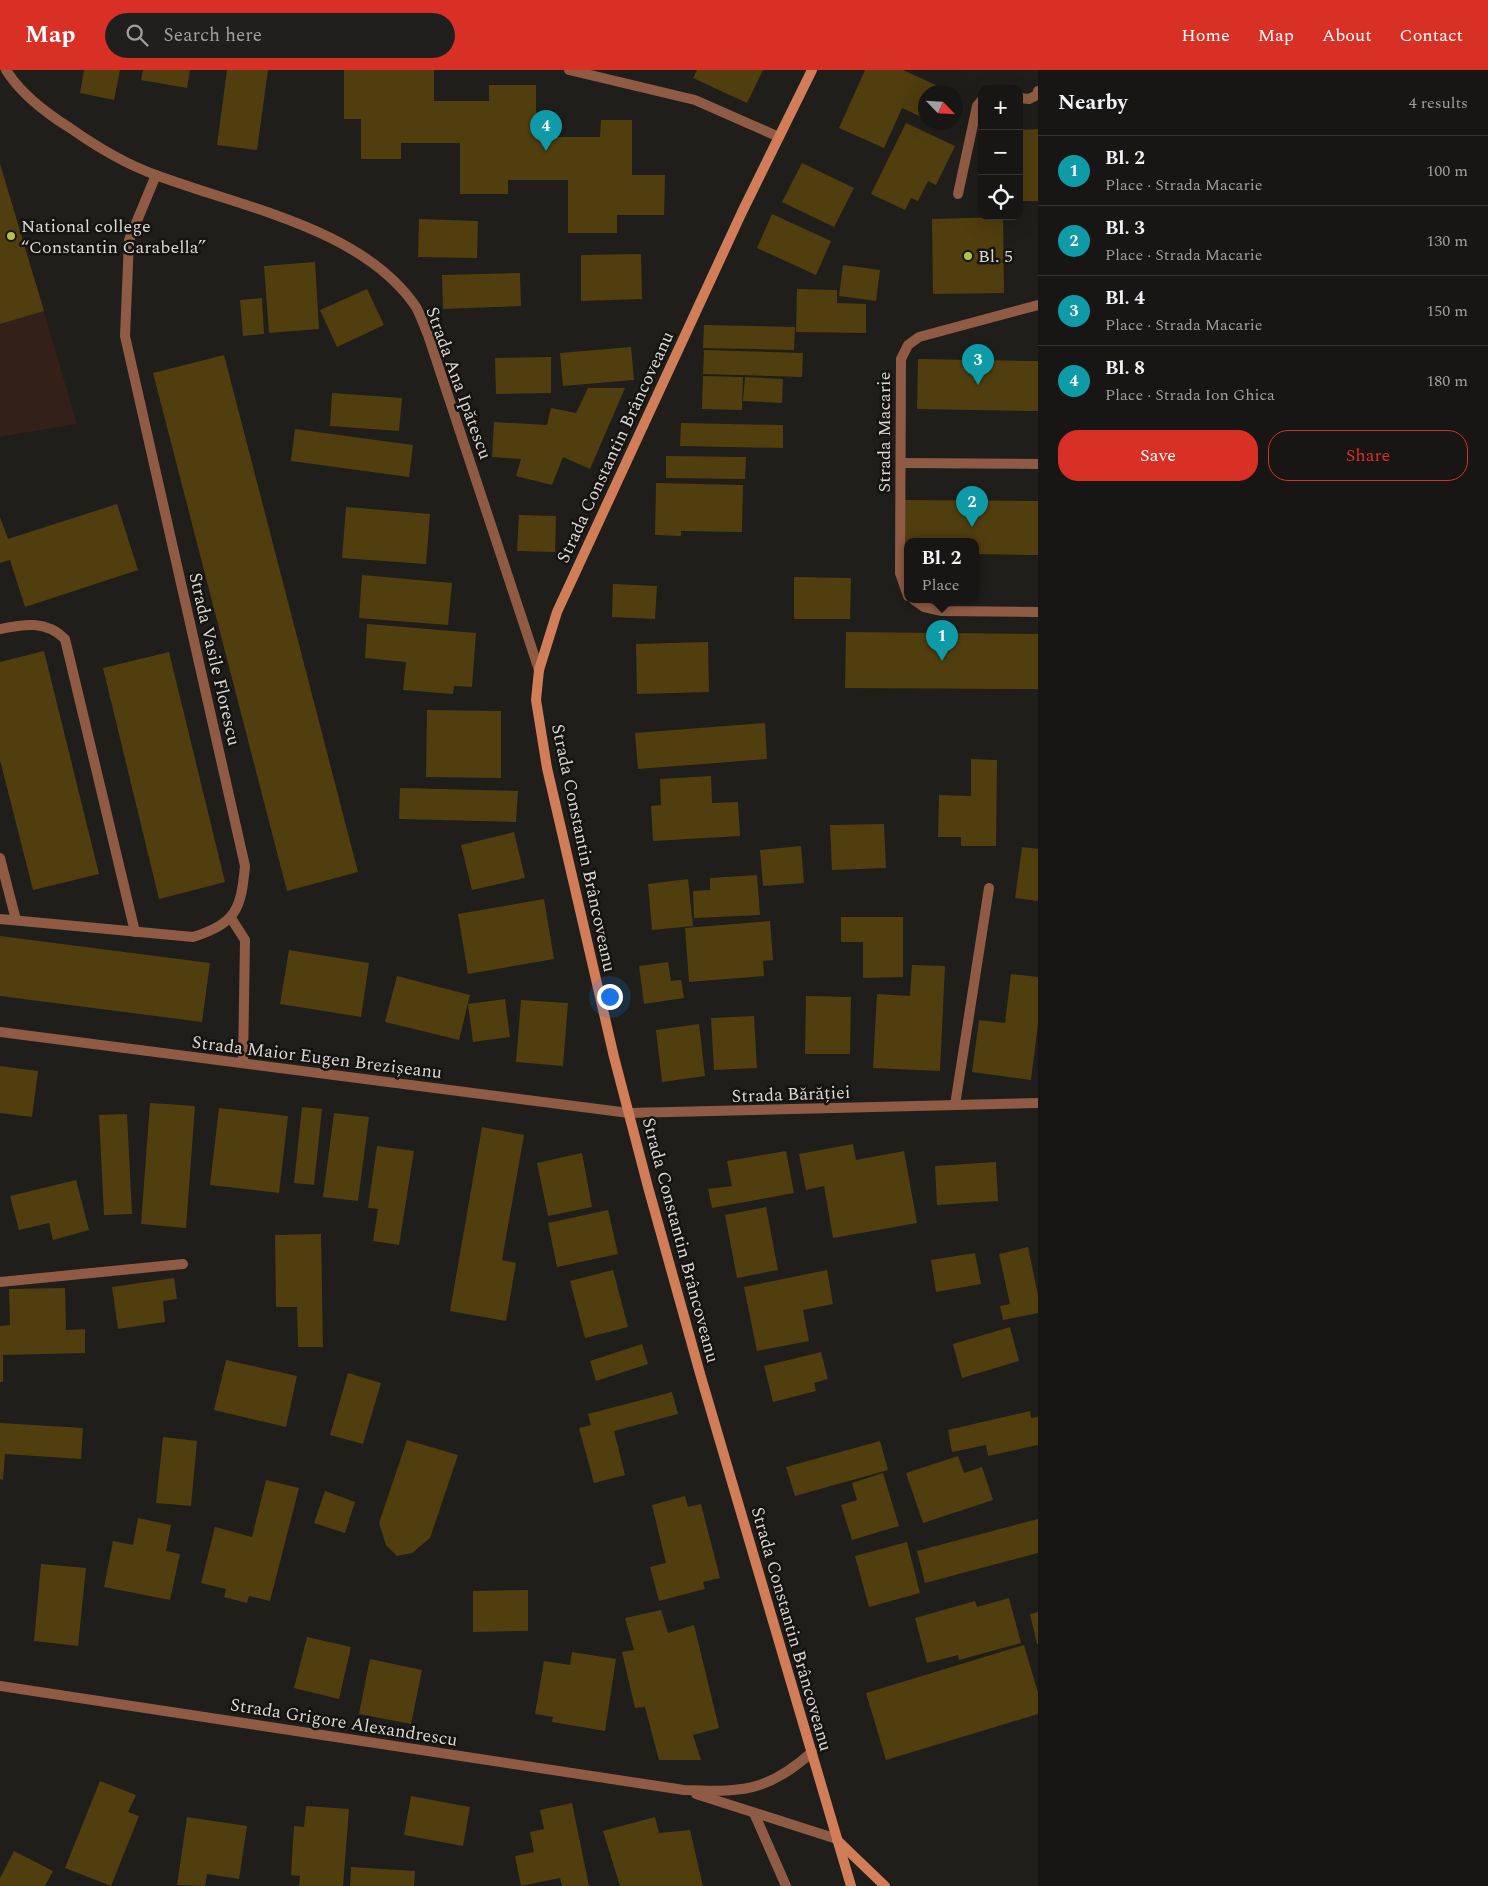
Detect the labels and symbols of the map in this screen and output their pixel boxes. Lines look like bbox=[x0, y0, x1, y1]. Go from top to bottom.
north arrow bbox=[918, 85, 963, 130]
pin: 4 bbox=[530, 110, 562, 151]
place label: National college “Constantin Carabella” bbox=[21, 213, 206, 261]
marker: National college “Constantin Carabella” bbox=[5, 230, 17, 242]
place label: Bl. 5 bbox=[978, 243, 1013, 270]
marker: Bl. 5 bbox=[962, 250, 974, 262]
street label: Strada Ana Ipătescu bbox=[418, 303, 499, 463]
street label: Strada Constantin Brâncoveanu bbox=[550, 327, 681, 568]
pin: 3 bbox=[962, 344, 994, 385]
street label: Strada Macarie bbox=[871, 372, 898, 492]
pin: 2 bbox=[956, 486, 988, 527]
street label: Strada Vasile Florescu bbox=[181, 570, 248, 748]
pin: 1 bbox=[926, 620, 958, 661]
street label: Strada Constantin Brâncoveanu bbox=[544, 722, 623, 975]
your location bbox=[597, 984, 623, 1010]
street label: Strada Maior Eugen Brezișeanu bbox=[190, 1029, 444, 1086]
street label: Strada Bărăției bbox=[731, 1079, 851, 1110]
street label: Strada Constantin Brâncoveanu bbox=[635, 1114, 726, 1366]
street label: Strada Constantin Brâncoveanu bbox=[744, 1504, 839, 1754]
street label: Strada Grigore Alexandrescu bbox=[228, 1691, 460, 1754]

